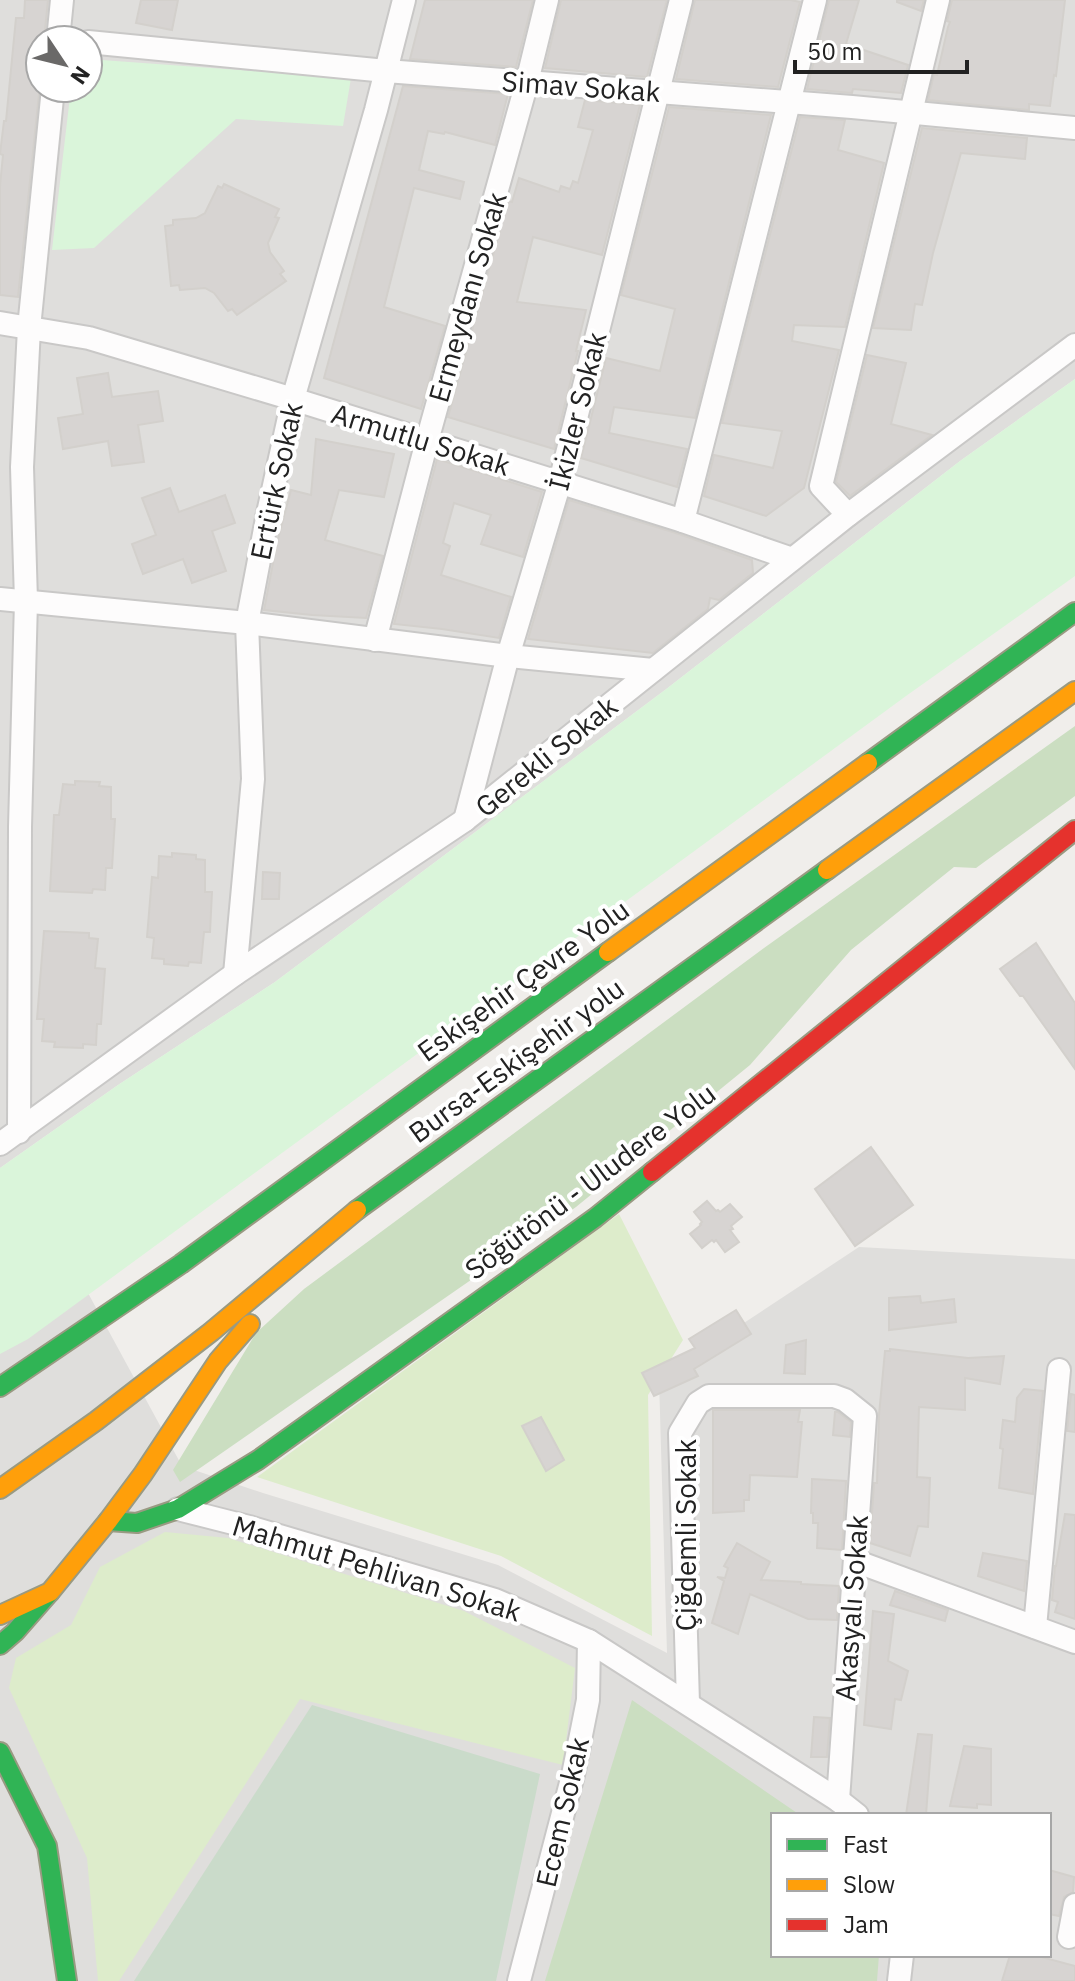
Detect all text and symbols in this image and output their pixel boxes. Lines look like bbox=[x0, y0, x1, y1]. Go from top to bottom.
north arrow bbox=[24, 24, 104, 104]
scale bar bbox=[795, 24, 967, 74]
text: 50 m bbox=[807, 35, 862, 67]
text: N bbox=[64, 61, 97, 91]
street label: Simav Sokak bbox=[500, 62, 662, 110]
street label: Ermeydanı Sokak bbox=[419, 187, 515, 406]
street label: İkizler Sokak bbox=[539, 328, 615, 494]
street label: Armutlu Sokak bbox=[327, 394, 515, 484]
street label: Ertürk Sokak bbox=[241, 398, 311, 563]
street label: Gerekli Sokak bbox=[467, 687, 625, 825]
street label: Eskişehir Çevre Yolu bbox=[410, 891, 636, 1069]
street label: Bursa-Eskişehir yolu bbox=[401, 969, 631, 1151]
street label: Söğütönü - Uludere Yolu bbox=[457, 1074, 723, 1288]
street label: Çiğdemli Sokak bbox=[667, 1438, 704, 1631]
street label: Mahmut Pehlivan Sokak bbox=[228, 1506, 526, 1630]
street label: Akasyalı Sokak bbox=[826, 1513, 876, 1702]
street label: Ecem Sokak bbox=[527, 1733, 597, 1891]
legend bbox=[771, 1813, 1051, 1957]
text: Fast bbox=[843, 1828, 888, 1860]
text: Slow bbox=[843, 1868, 895, 1900]
text: Jam bbox=[843, 1908, 889, 1940]

